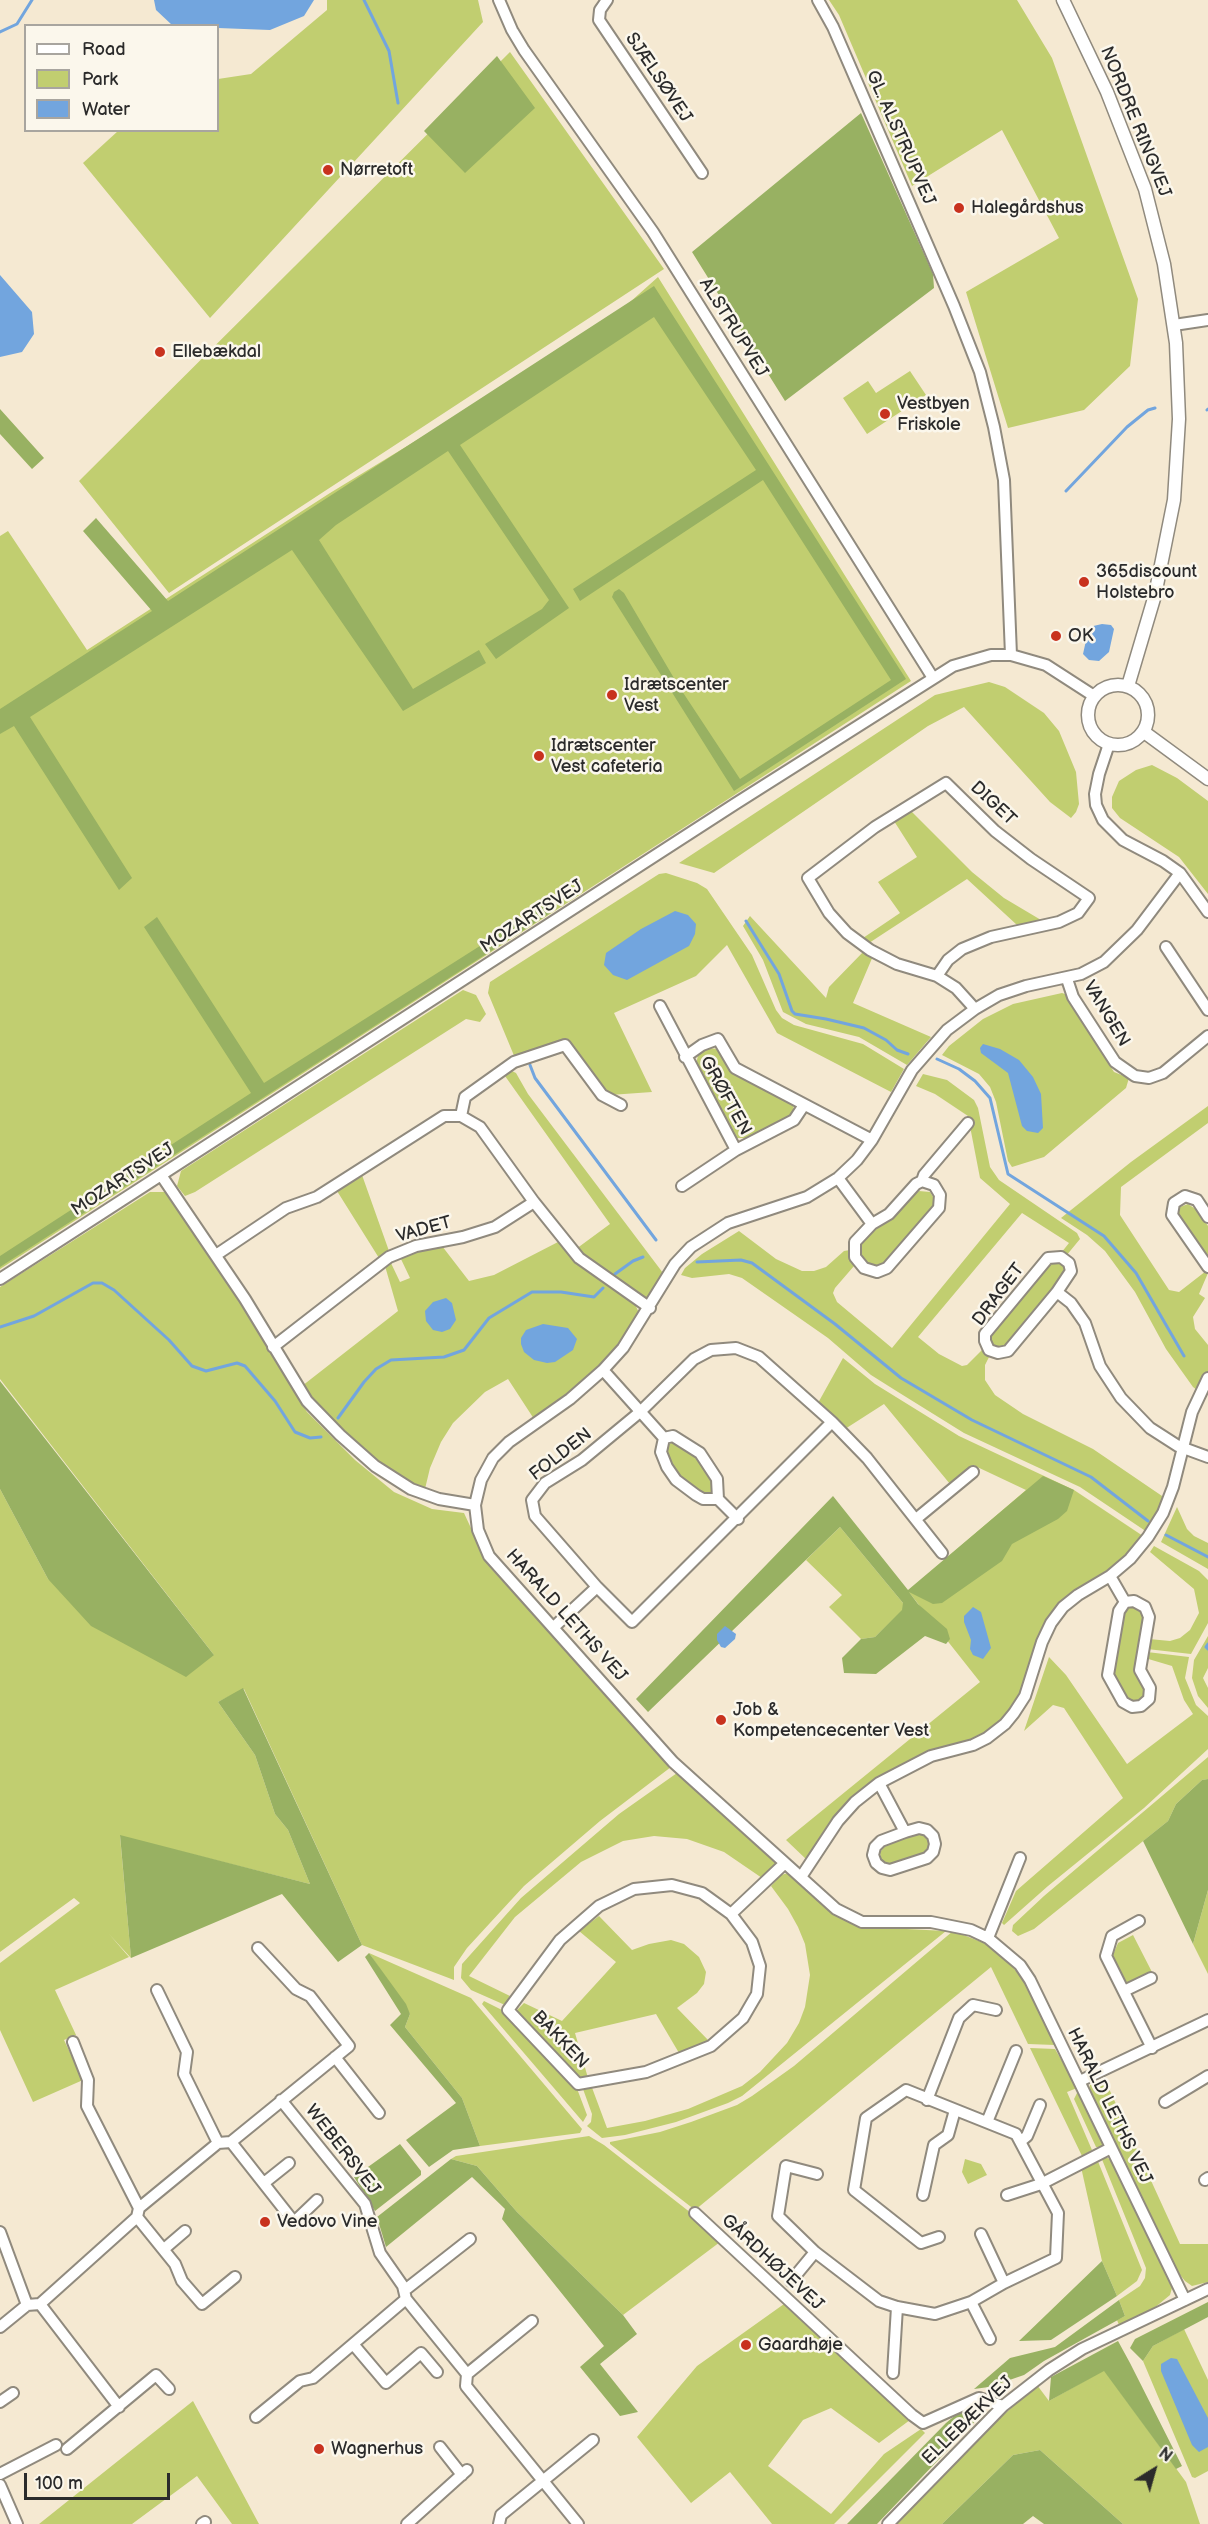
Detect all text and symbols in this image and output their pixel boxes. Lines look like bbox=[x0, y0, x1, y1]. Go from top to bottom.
legend bbox=[24, 24, 219, 132]
street label: SJÆLSØVEJ bbox=[620, 29, 696, 127]
text: Road bbox=[82, 39, 126, 60]
street label: NORDRE RINGVEJ bbox=[1095, 43, 1175, 201]
street label: GL. ALSTRUPVEJ bbox=[861, 67, 939, 209]
text: Park bbox=[82, 69, 118, 90]
text: Water bbox=[82, 99, 130, 120]
place label: Nørretoft bbox=[340, 159, 413, 181]
marker: Nørretoft bbox=[321, 163, 335, 177]
place label: Halegårdshus bbox=[971, 197, 1084, 219]
marker: Halegårdshus bbox=[952, 201, 966, 215]
street label: ALSTRUPVEJ bbox=[694, 274, 772, 382]
place label: Ellebækdal bbox=[172, 341, 261, 363]
marker: Ellebækdal bbox=[153, 345, 167, 359]
place label: Vestbyen Friskole bbox=[897, 393, 970, 436]
marker: Vestbyen Friskole bbox=[878, 407, 892, 421]
place label: 365discount Holstebro bbox=[1096, 561, 1197, 604]
marker: 365discount Holstebro bbox=[1077, 575, 1091, 589]
place label: OK bbox=[1068, 625, 1093, 647]
marker: OK bbox=[1049, 629, 1063, 643]
place label: Idrætscenter Vest bbox=[624, 674, 729, 716]
marker: Idrætscenter Vest bbox=[605, 688, 619, 702]
place label: Idrætscenter Vest cafeteria bbox=[551, 735, 663, 777]
marker: Idrætscenter Vest cafeteria bbox=[532, 749, 546, 763]
street label: DIGET bbox=[966, 777, 1020, 831]
street label: MOZARTSVEJ bbox=[477, 876, 587, 958]
street label: VANGEN bbox=[1078, 977, 1134, 1051]
street label: GRØFTEN bbox=[694, 1053, 756, 1139]
street label: MOZARTSVEJ bbox=[68, 1139, 178, 1221]
street label: VADET bbox=[394, 1212, 454, 1248]
street label: DRAGET bbox=[969, 1260, 1029, 1330]
street label: FOLDEN bbox=[525, 1424, 597, 1486]
street label: HARALD LETHS VEJ bbox=[501, 1545, 631, 1687]
place label: Job & Kompetencecenter Vest bbox=[733, 1699, 929, 1742]
marker: Job & Kompetencecenter Vest bbox=[714, 1713, 728, 1727]
street label: BAKKEN bbox=[527, 2007, 593, 2073]
street label: HARALD LETHS VEJ bbox=[1062, 2024, 1156, 2188]
street label: WEBERSVEJ bbox=[300, 2100, 384, 2200]
street label: GÅRDHØJEVEJ bbox=[716, 2210, 828, 2316]
place label: Vedovo Vine bbox=[277, 2211, 378, 2233]
marker: Vedovo Vine bbox=[258, 2215, 272, 2229]
place label: Gaardhøje bbox=[758, 2334, 843, 2356]
marker: Gaardhøje bbox=[739, 2338, 753, 2352]
street label: ELLEBÆKVEJ bbox=[918, 2372, 1018, 2470]
place label: Wagnerhus bbox=[331, 2438, 423, 2460]
north arrow bbox=[1124, 2440, 1184, 2500]
marker: Wagnerhus bbox=[312, 2442, 326, 2456]
text: N bbox=[1155, 2444, 1176, 2466]
scale bar bbox=[27, 2461, 172, 2499]
text: 100 m bbox=[35, 2473, 83, 2494]

